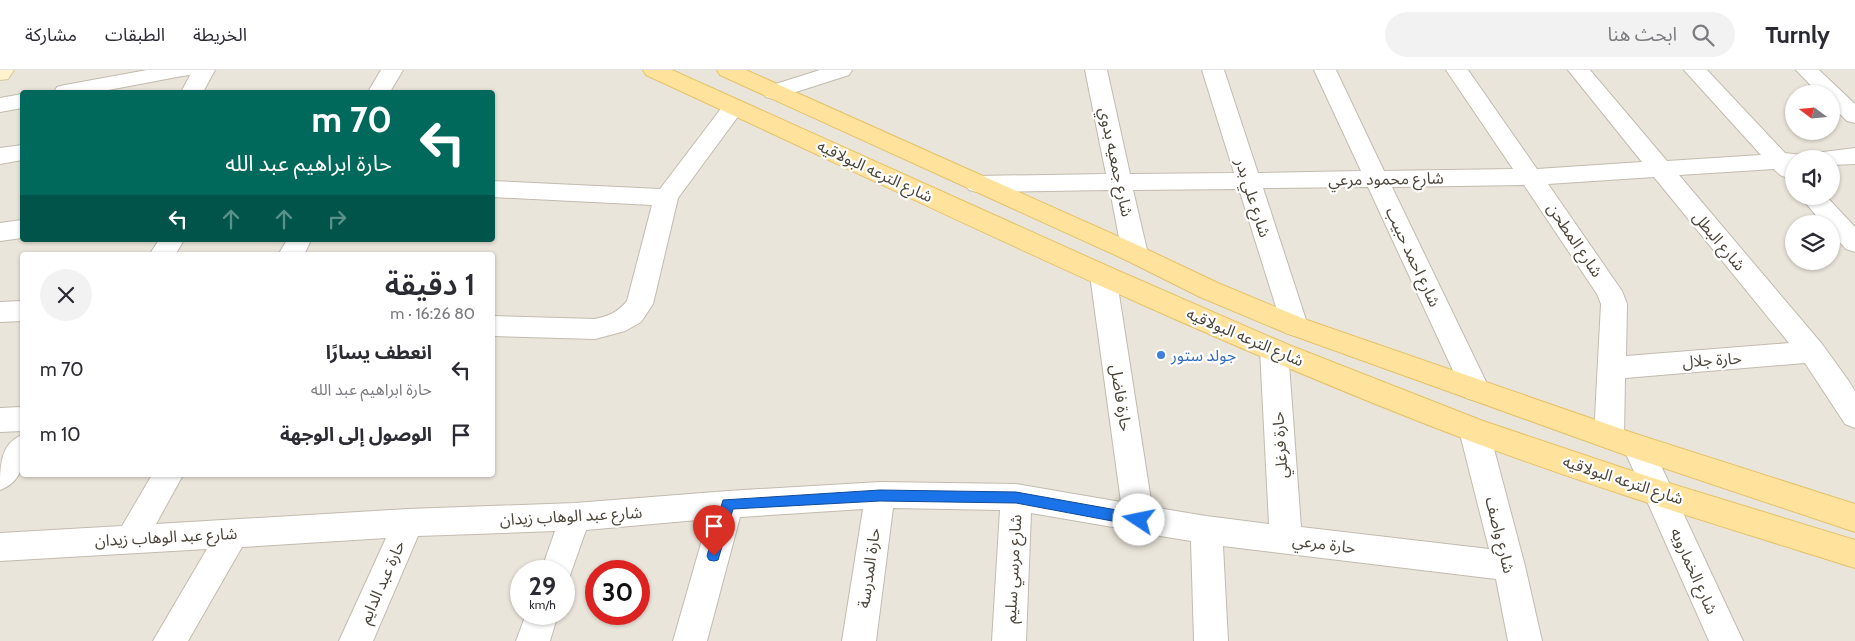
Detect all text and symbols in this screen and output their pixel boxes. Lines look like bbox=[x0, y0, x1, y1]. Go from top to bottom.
search box bbox=[1385, 12, 1735, 57]
text: Turnly bbox=[1765, 20, 1830, 49]
icon: search bbox=[1689, 21, 1717, 49]
text: ابحث هنا bbox=[1607, 23, 1677, 46]
text: مشاركة bbox=[25, 24, 77, 46]
text: الطبقات bbox=[105, 24, 165, 46]
text: الخريطة bbox=[193, 24, 247, 46]
north arrow bbox=[1785, 85, 1840, 140]
map controls bbox=[1785, 85, 1840, 270]
text: 70 m bbox=[311, 98, 392, 141]
street label: شارع جمعيه بدوي bbox=[1092, 106, 1137, 219]
icon: left bbox=[410, 110, 475, 175]
street label: شارع الترعه البولاقيه bbox=[813, 136, 936, 209]
text: حارة ابراهيم عبد الله bbox=[225, 150, 392, 177]
button: sound bbox=[1785, 150, 1840, 205]
street label: شارع علي بدر bbox=[1228, 155, 1275, 241]
street label: شارع محمود مرعي bbox=[1328, 168, 1444, 193]
street label: شارع المطحن bbox=[1541, 199, 1607, 282]
street label: شارع احمد حبيب bbox=[1379, 204, 1444, 311]
icon: left bbox=[164, 205, 192, 233]
icon: ahead bbox=[217, 205, 245, 233]
icon: ahead bbox=[270, 205, 298, 233]
icon: right bbox=[323, 205, 351, 233]
street label: شارع البطل bbox=[1687, 208, 1749, 276]
button: layers bbox=[1785, 215, 1840, 270]
text: 1 دقيقة bbox=[385, 266, 475, 303]
button: close bbox=[40, 269, 92, 321]
text: 80 m · 16:26 bbox=[390, 304, 475, 323]
street label: شارع الترعه البولاقيه bbox=[1182, 304, 1306, 373]
text: انعطف يسارًا bbox=[326, 341, 432, 364]
place label: جولد ستور bbox=[1170, 346, 1236, 365]
street label: حارة جلال bbox=[1682, 348, 1742, 373]
marker: جولد ستور bbox=[1155, 349, 1167, 361]
icon: left bbox=[447, 356, 475, 384]
text: 70 m bbox=[40, 358, 84, 381]
street label: حارة فاضل bbox=[1106, 363, 1136, 433]
text: حارة ابراهيم عبد الله bbox=[311, 380, 432, 399]
street label: حارة فرغلي bbox=[1268, 411, 1295, 479]
icon: arrive bbox=[447, 421, 475, 449]
text: 10 m bbox=[40, 423, 80, 446]
text: الوصول إلى الوجهة bbox=[280, 423, 432, 446]
street label: شارع الترعه البولاقيه bbox=[1560, 452, 1686, 511]
position arrow bbox=[1112, 493, 1164, 545]
street label: شارع واصف bbox=[1478, 495, 1519, 576]
street label: شارع عبد الوهاب زيدان bbox=[499, 503, 643, 532]
pin bbox=[693, 505, 735, 556]
icon: arrive bbox=[700, 512, 728, 540]
street label: شارع مرسي سليم bbox=[1001, 514, 1028, 624]
street label: شارع عبد الوهاب زيدان bbox=[94, 524, 238, 553]
street label: شارع الخمارويه bbox=[1664, 525, 1721, 618]
street label: حارة المدرسة bbox=[854, 527, 884, 609]
street label: حارة مرعي bbox=[1291, 531, 1357, 560]
street label: حارة عبد الدايم bbox=[355, 537, 412, 628]
speed limit sign: 30 bbox=[585, 560, 650, 625]
text: 29 bbox=[529, 571, 556, 601]
text: km/h bbox=[529, 597, 556, 612]

